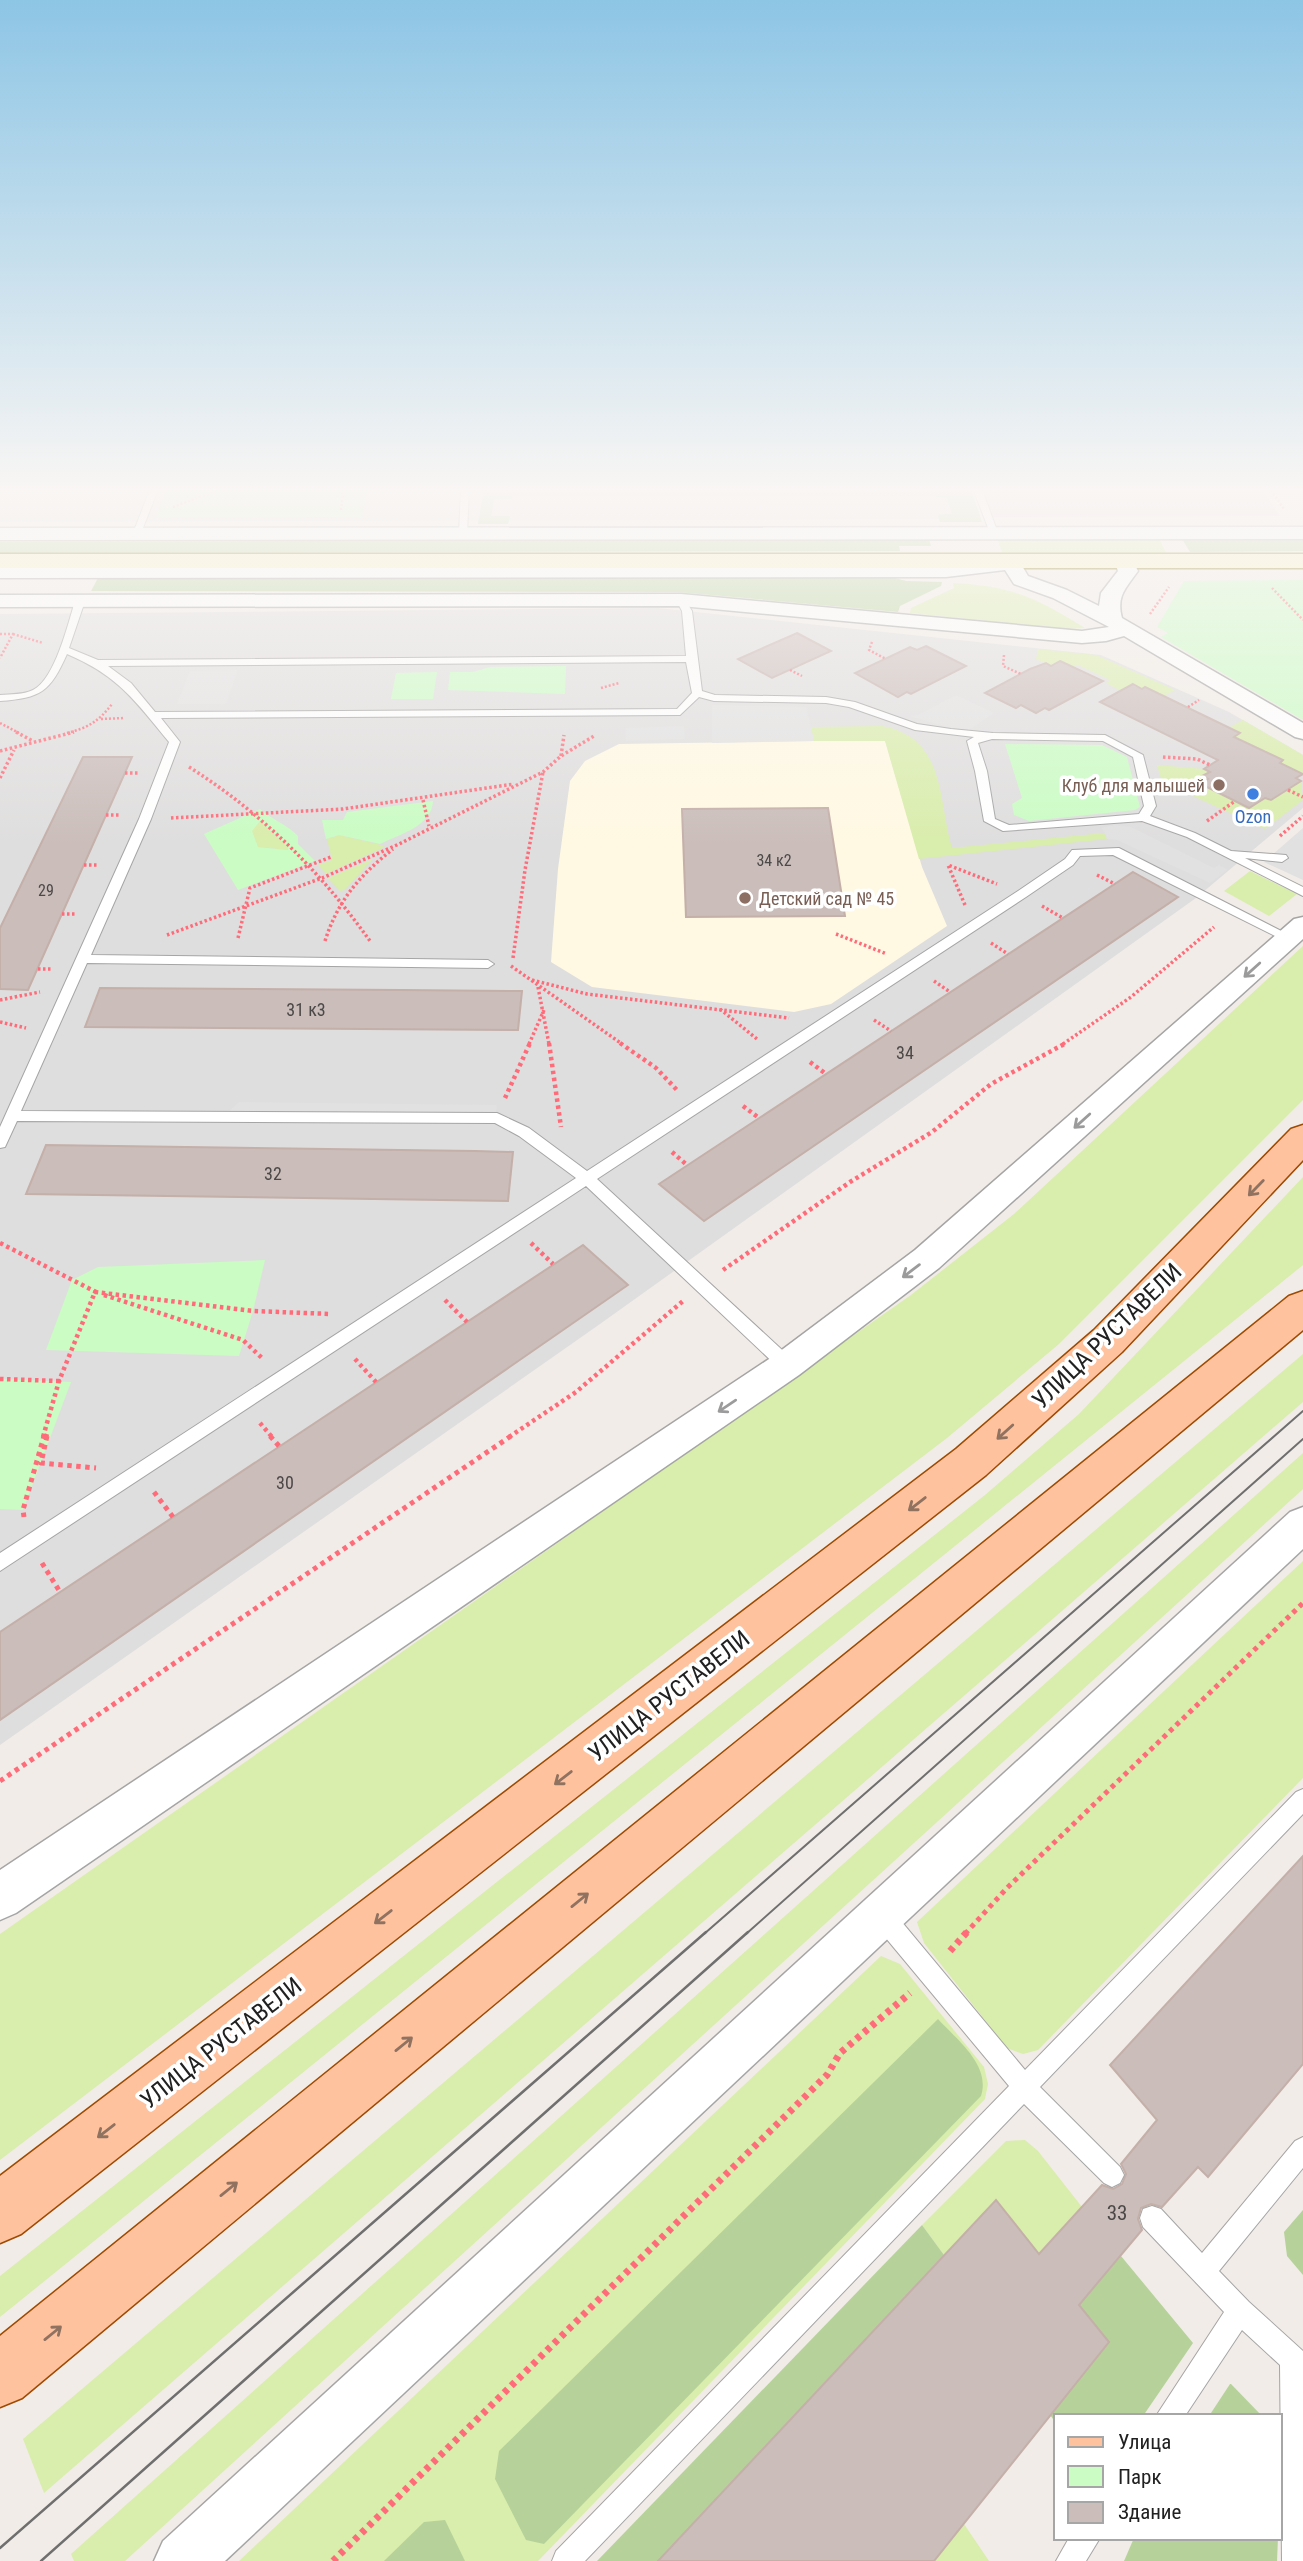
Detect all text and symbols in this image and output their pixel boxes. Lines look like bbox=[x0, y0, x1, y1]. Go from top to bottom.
place label: Клуб для малышей bbox=[1062, 775, 1205, 796]
marker: Клуб для малышей bbox=[1211, 777, 1227, 793]
marker: Ozon bbox=[1245, 786, 1261, 802]
place label: Ozon bbox=[1235, 806, 1271, 827]
house number: 34 к2 bbox=[756, 851, 792, 870]
house number: 29 bbox=[38, 881, 54, 900]
place label: Детский сад № 45 bbox=[759, 888, 894, 909]
marker: Детский сад № 45 bbox=[737, 890, 753, 906]
one-way arrow bbox=[1244, 962, 1261, 979]
house number: 31 к3 bbox=[286, 999, 326, 1020]
house number: 34 bbox=[896, 1042, 914, 1063]
one-way arrow bbox=[1074, 1113, 1091, 1130]
house number: 32 bbox=[264, 1163, 282, 1184]
one-way arrow bbox=[1247, 1179, 1264, 1196]
street label: УЛИЦА РУСТАВЕЛИ bbox=[1027, 1258, 1187, 1414]
one-way arrow bbox=[902, 1264, 920, 1279]
one-way arrow bbox=[718, 1399, 737, 1413]
one-way arrow bbox=[997, 1424, 1015, 1440]
house number: 30 bbox=[276, 1472, 294, 1493]
one-way arrow bbox=[908, 1497, 927, 1512]
street label: УЛИЦА РУСТАВЕЛИ bbox=[583, 1624, 755, 1768]
one-way arrow bbox=[554, 1771, 572, 1786]
one-way arrow bbox=[571, 1892, 589, 1908]
one-way arrow bbox=[374, 1910, 392, 1925]
street label: УЛИЦА РУСТАВЕЛИ bbox=[135, 1971, 307, 2115]
one-way arrow bbox=[395, 2037, 413, 2052]
one-way arrow bbox=[97, 2124, 115, 2139]
one-way arrow bbox=[219, 2181, 237, 2197]
house number: 33 bbox=[1107, 2201, 1127, 2225]
one-way arrow bbox=[43, 2325, 61, 2341]
legend bbox=[1054, 2414, 1282, 2540]
text: Улица bbox=[1118, 2430, 1171, 2454]
text: Парк bbox=[1118, 2465, 1162, 2489]
text: Здание bbox=[1118, 2500, 1182, 2524]

